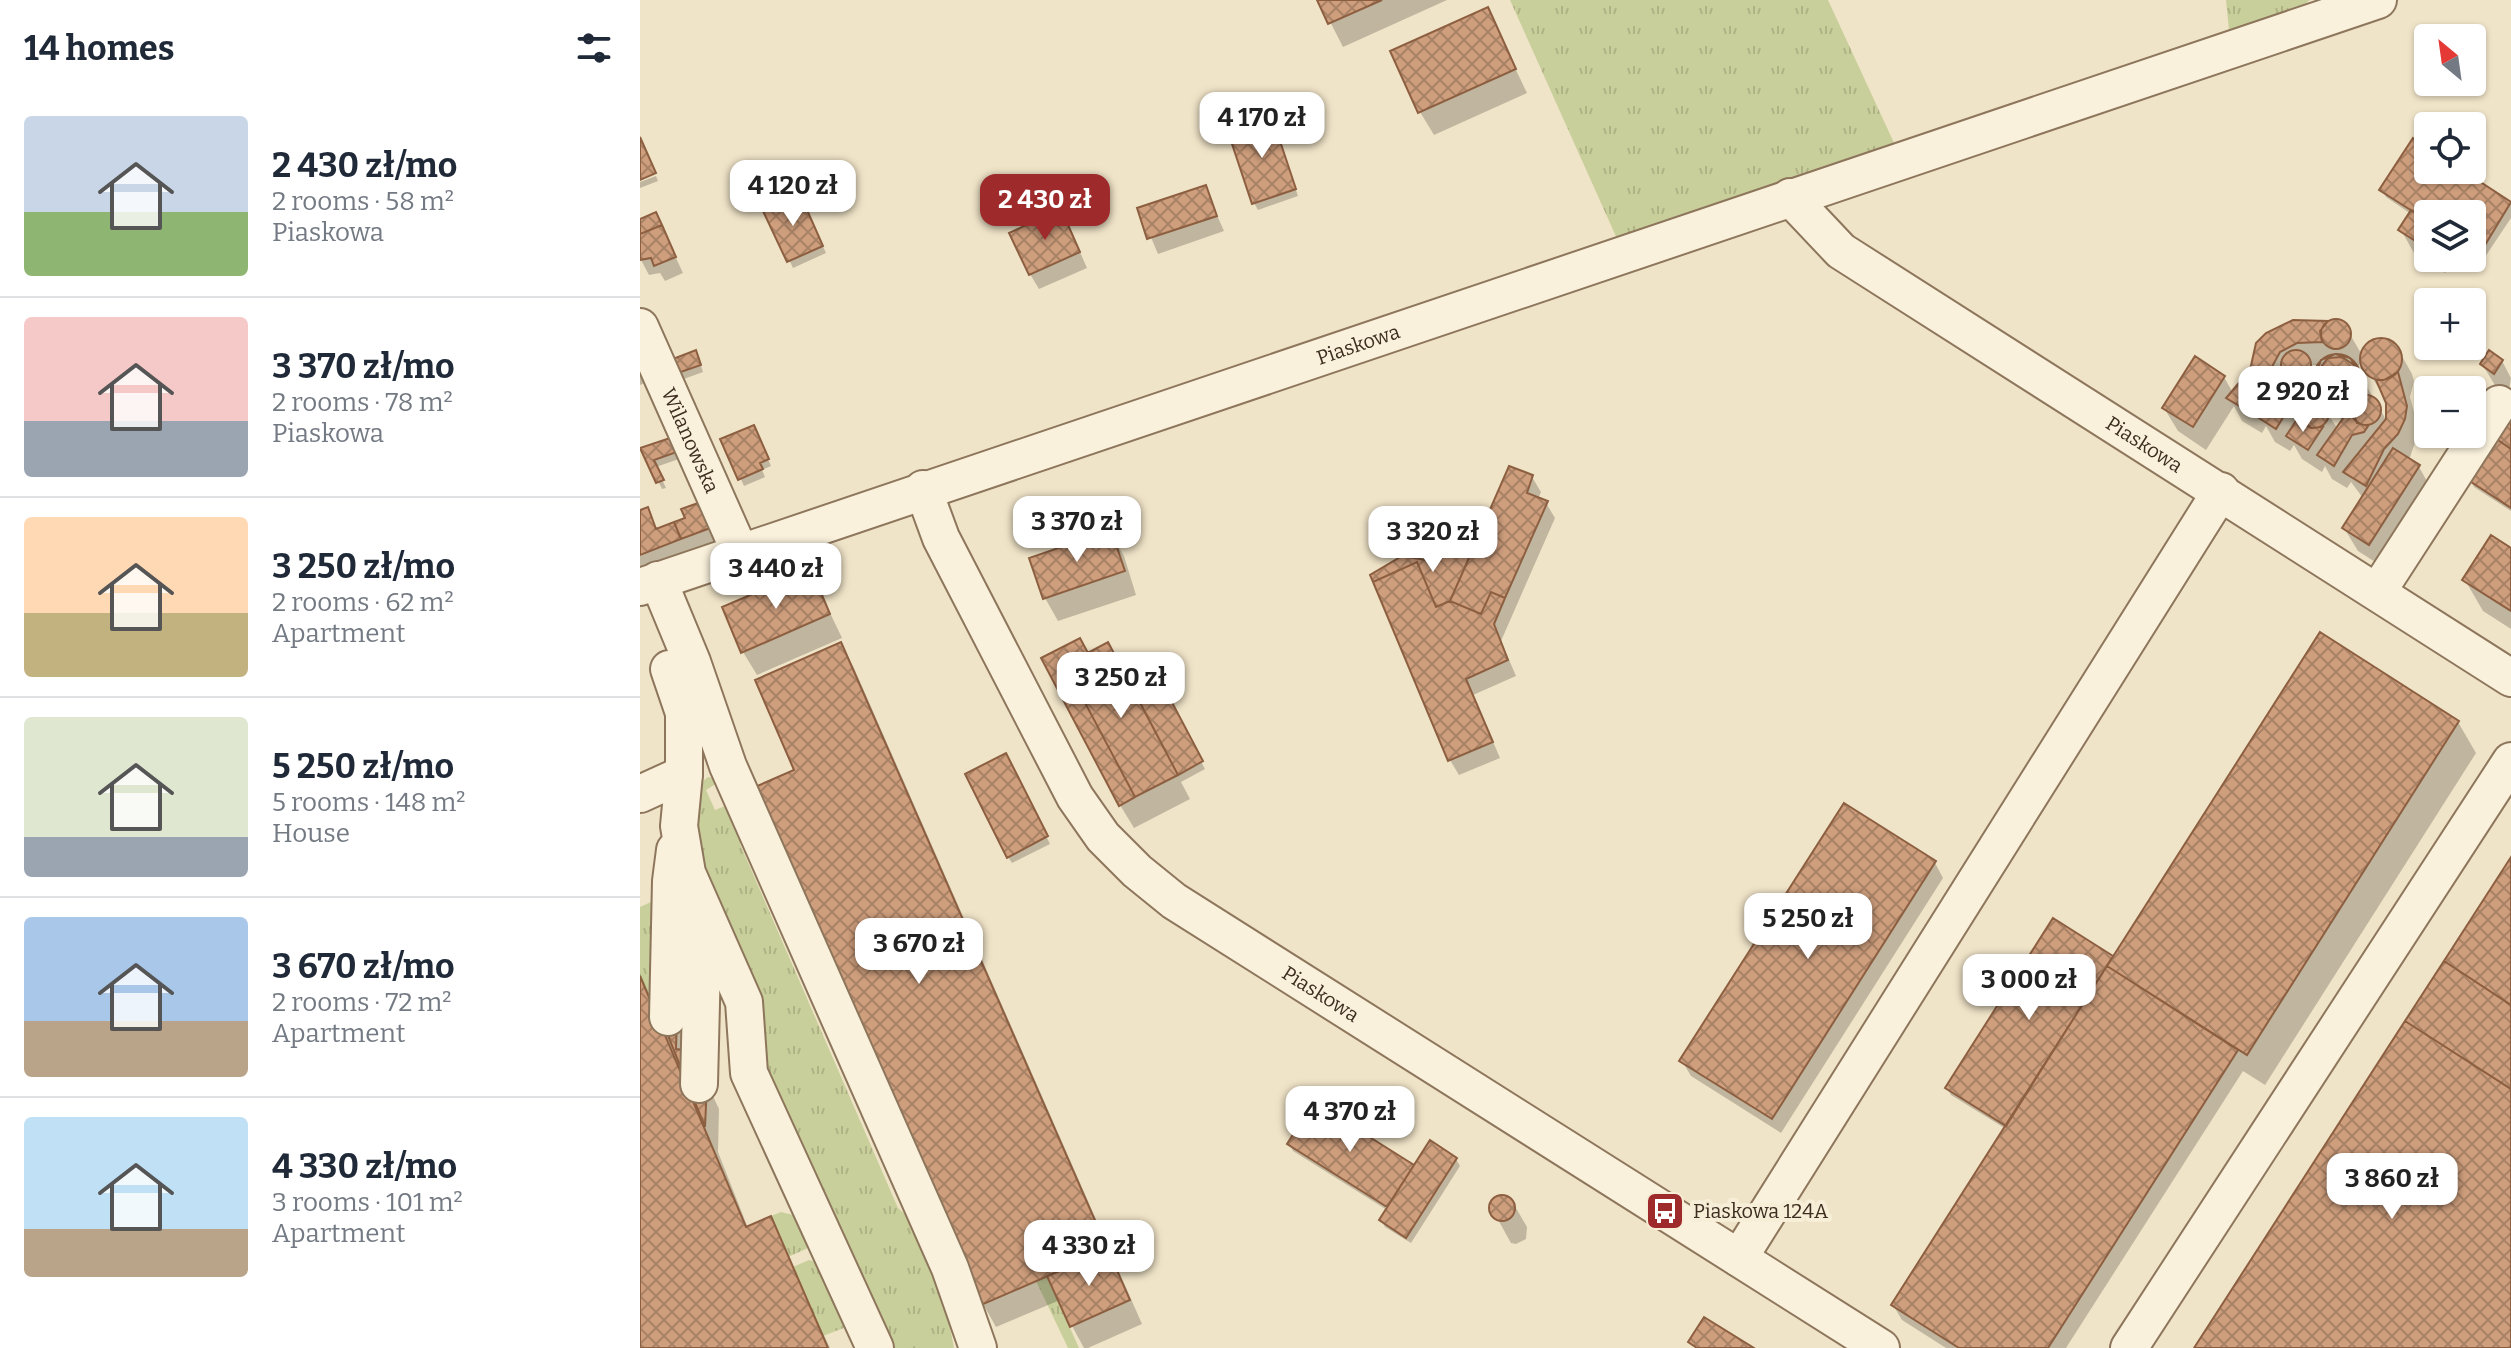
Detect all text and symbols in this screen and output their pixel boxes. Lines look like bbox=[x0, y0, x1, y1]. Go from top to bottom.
north arrow bbox=[2414, 24, 2486, 96]
map controls bbox=[2414, 24, 2486, 448]
icon: filters bbox=[572, 26, 616, 70]
text: 14 homes bbox=[24, 28, 175, 69]
pin: 4 170 zł bbox=[1179, 92, 1345, 160]
text: 4 170 zł bbox=[1218, 102, 1306, 133]
button: locate bbox=[2414, 112, 2486, 184]
text: 2 430 zł/mo bbox=[272, 145, 457, 186]
icon: home bbox=[88, 148, 184, 244]
pin: 4 120 zł bbox=[710, 160, 876, 228]
text: 4 120 zł bbox=[748, 170, 838, 201]
pin: 2 430 zł bbox=[962, 174, 1128, 242]
text: 2 430 zł bbox=[998, 184, 1092, 215]
text: 2 rooms · 58 m² bbox=[272, 186, 454, 217]
button: layers bbox=[2414, 200, 2486, 272]
text: Piaskowa bbox=[272, 217, 384, 248]
button: + bbox=[2414, 288, 2486, 360]
street label: Piaskowa bbox=[1313, 319, 1403, 370]
text: 3 370 zł/mo bbox=[272, 346, 455, 387]
icon: home bbox=[88, 349, 184, 445]
pin: 2 920 zł bbox=[2220, 366, 2386, 434]
text: 2 920 zł bbox=[2256, 376, 2350, 407]
button: − bbox=[2414, 376, 2486, 448]
street label: Wilanowska bbox=[657, 384, 724, 497]
text: 2 rooms · 78 m² bbox=[272, 387, 453, 418]
street label: Piaskowa bbox=[2102, 411, 2187, 478]
text: Piaskowa bbox=[272, 418, 384, 449]
pin: 3 370 zł bbox=[994, 496, 1160, 564]
text: 3 370 zł bbox=[1031, 506, 1123, 537]
pin: 3 320 zł bbox=[1350, 506, 1516, 574]
text: 3 320 zł bbox=[1386, 516, 1480, 547]
pin: 3 440 zł bbox=[693, 543, 859, 611]
text: 3 250 zł/mo bbox=[272, 546, 455, 587]
icon: home bbox=[88, 549, 184, 645]
text: 3 440 zł bbox=[728, 553, 824, 584]
text: 2 rooms · 62 m² bbox=[272, 587, 454, 618]
text: Apartment bbox=[272, 618, 405, 649]
pin: 3 250 zł bbox=[1038, 652, 1204, 720]
text: 3 250 zł bbox=[1075, 662, 1167, 693]
text: 5 250 zł/mo bbox=[272, 746, 454, 787]
icon: home bbox=[88, 749, 184, 845]
text: 5 rooms · 148 m² bbox=[272, 787, 466, 818]
text: House bbox=[272, 818, 350, 849]
pin: 5 250 zł bbox=[1725, 893, 1891, 961]
text: 5 250 zł bbox=[1762, 903, 1854, 934]
pin: 3 670 zł bbox=[836, 918, 1002, 986]
text: 3 670 zł bbox=[873, 928, 965, 959]
text: 3 670 zł/mo bbox=[272, 946, 455, 987]
icon: home bbox=[88, 949, 184, 1045]
pin: 3 000 zł bbox=[1946, 954, 2112, 1022]
street label: Piaskowa bbox=[1278, 961, 1364, 1027]
text: 3 000 zł bbox=[1981, 964, 2077, 995]
text: 2 rooms · 72 m² bbox=[272, 987, 452, 1018]
text: Apartment bbox=[272, 1018, 405, 1049]
pin: 4 370 zł bbox=[1267, 1086, 1433, 1154]
text: 4 370 zł bbox=[1304, 1096, 1396, 1127]
text: 4 330 zł/mo bbox=[272, 1146, 457, 1187]
icon: home bbox=[88, 1149, 184, 1245]
pin: 3 860 zł bbox=[2309, 1153, 2475, 1221]
text: 3 860 zł bbox=[2345, 1163, 2439, 1194]
text: 3 rooms · 101 m² bbox=[272, 1187, 463, 1218]
bus stop icon: Piaskowa 124A bbox=[1644, 1190, 1686, 1232]
place label: Piaskowa 124A bbox=[1693, 1199, 1829, 1223]
text: Apartment bbox=[272, 1218, 405, 1249]
pin: 4 330 zł bbox=[1006, 1220, 1172, 1288]
text: 4 330 zł bbox=[1042, 1230, 1136, 1261]

